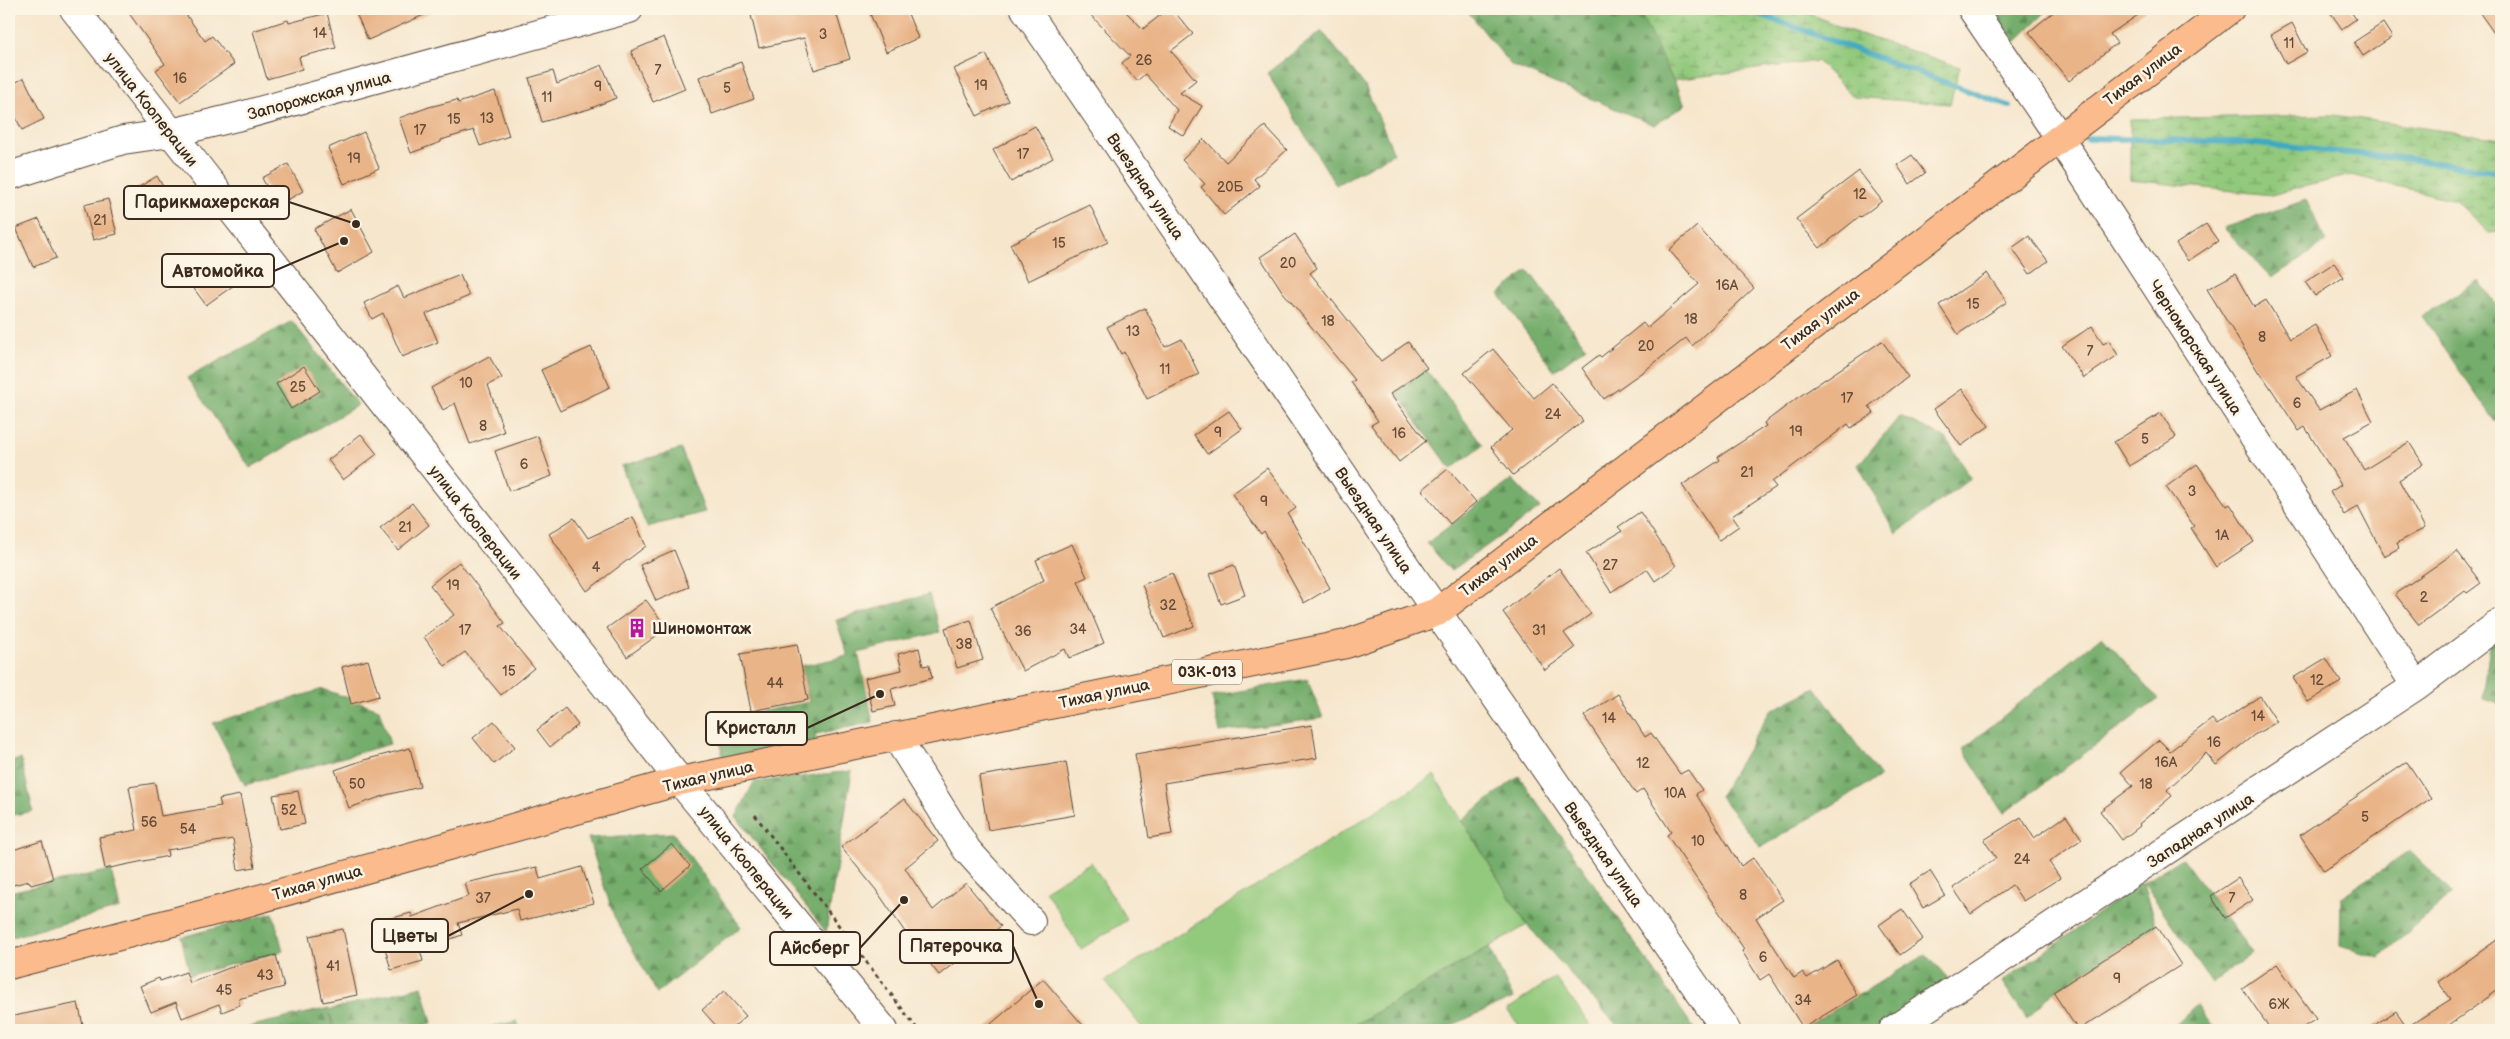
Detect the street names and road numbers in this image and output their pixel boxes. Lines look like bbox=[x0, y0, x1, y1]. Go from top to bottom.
street label: Тихая улица bbox=[2100, 40, 2186, 111]
street label: улица Кооперации bbox=[100, 49, 201, 171]
street label: Запорожская улица bbox=[246, 68, 394, 125]
street label: Выездная улица bbox=[1102, 130, 1188, 244]
street label: Черноморская улица bbox=[2144, 277, 2246, 419]
street label: Тихая улица bbox=[1778, 285, 1864, 356]
street label: улица Кооперации bbox=[424, 462, 525, 584]
street label: Выездная улица bbox=[1330, 464, 1416, 578]
street label: Тихая улица bbox=[1456, 531, 1542, 602]
road number: 03К-013 bbox=[1172, 660, 1242, 684]
street label: Тихая улица bbox=[1057, 675, 1152, 713]
street label: Тихая улица bbox=[661, 758, 756, 797]
street label: Западная улица bbox=[2144, 789, 2258, 873]
street label: Выездная улица bbox=[1559, 799, 1646, 912]
street label: улица Кооперации bbox=[695, 803, 797, 923]
street label: Тихая улица bbox=[270, 861, 365, 905]

